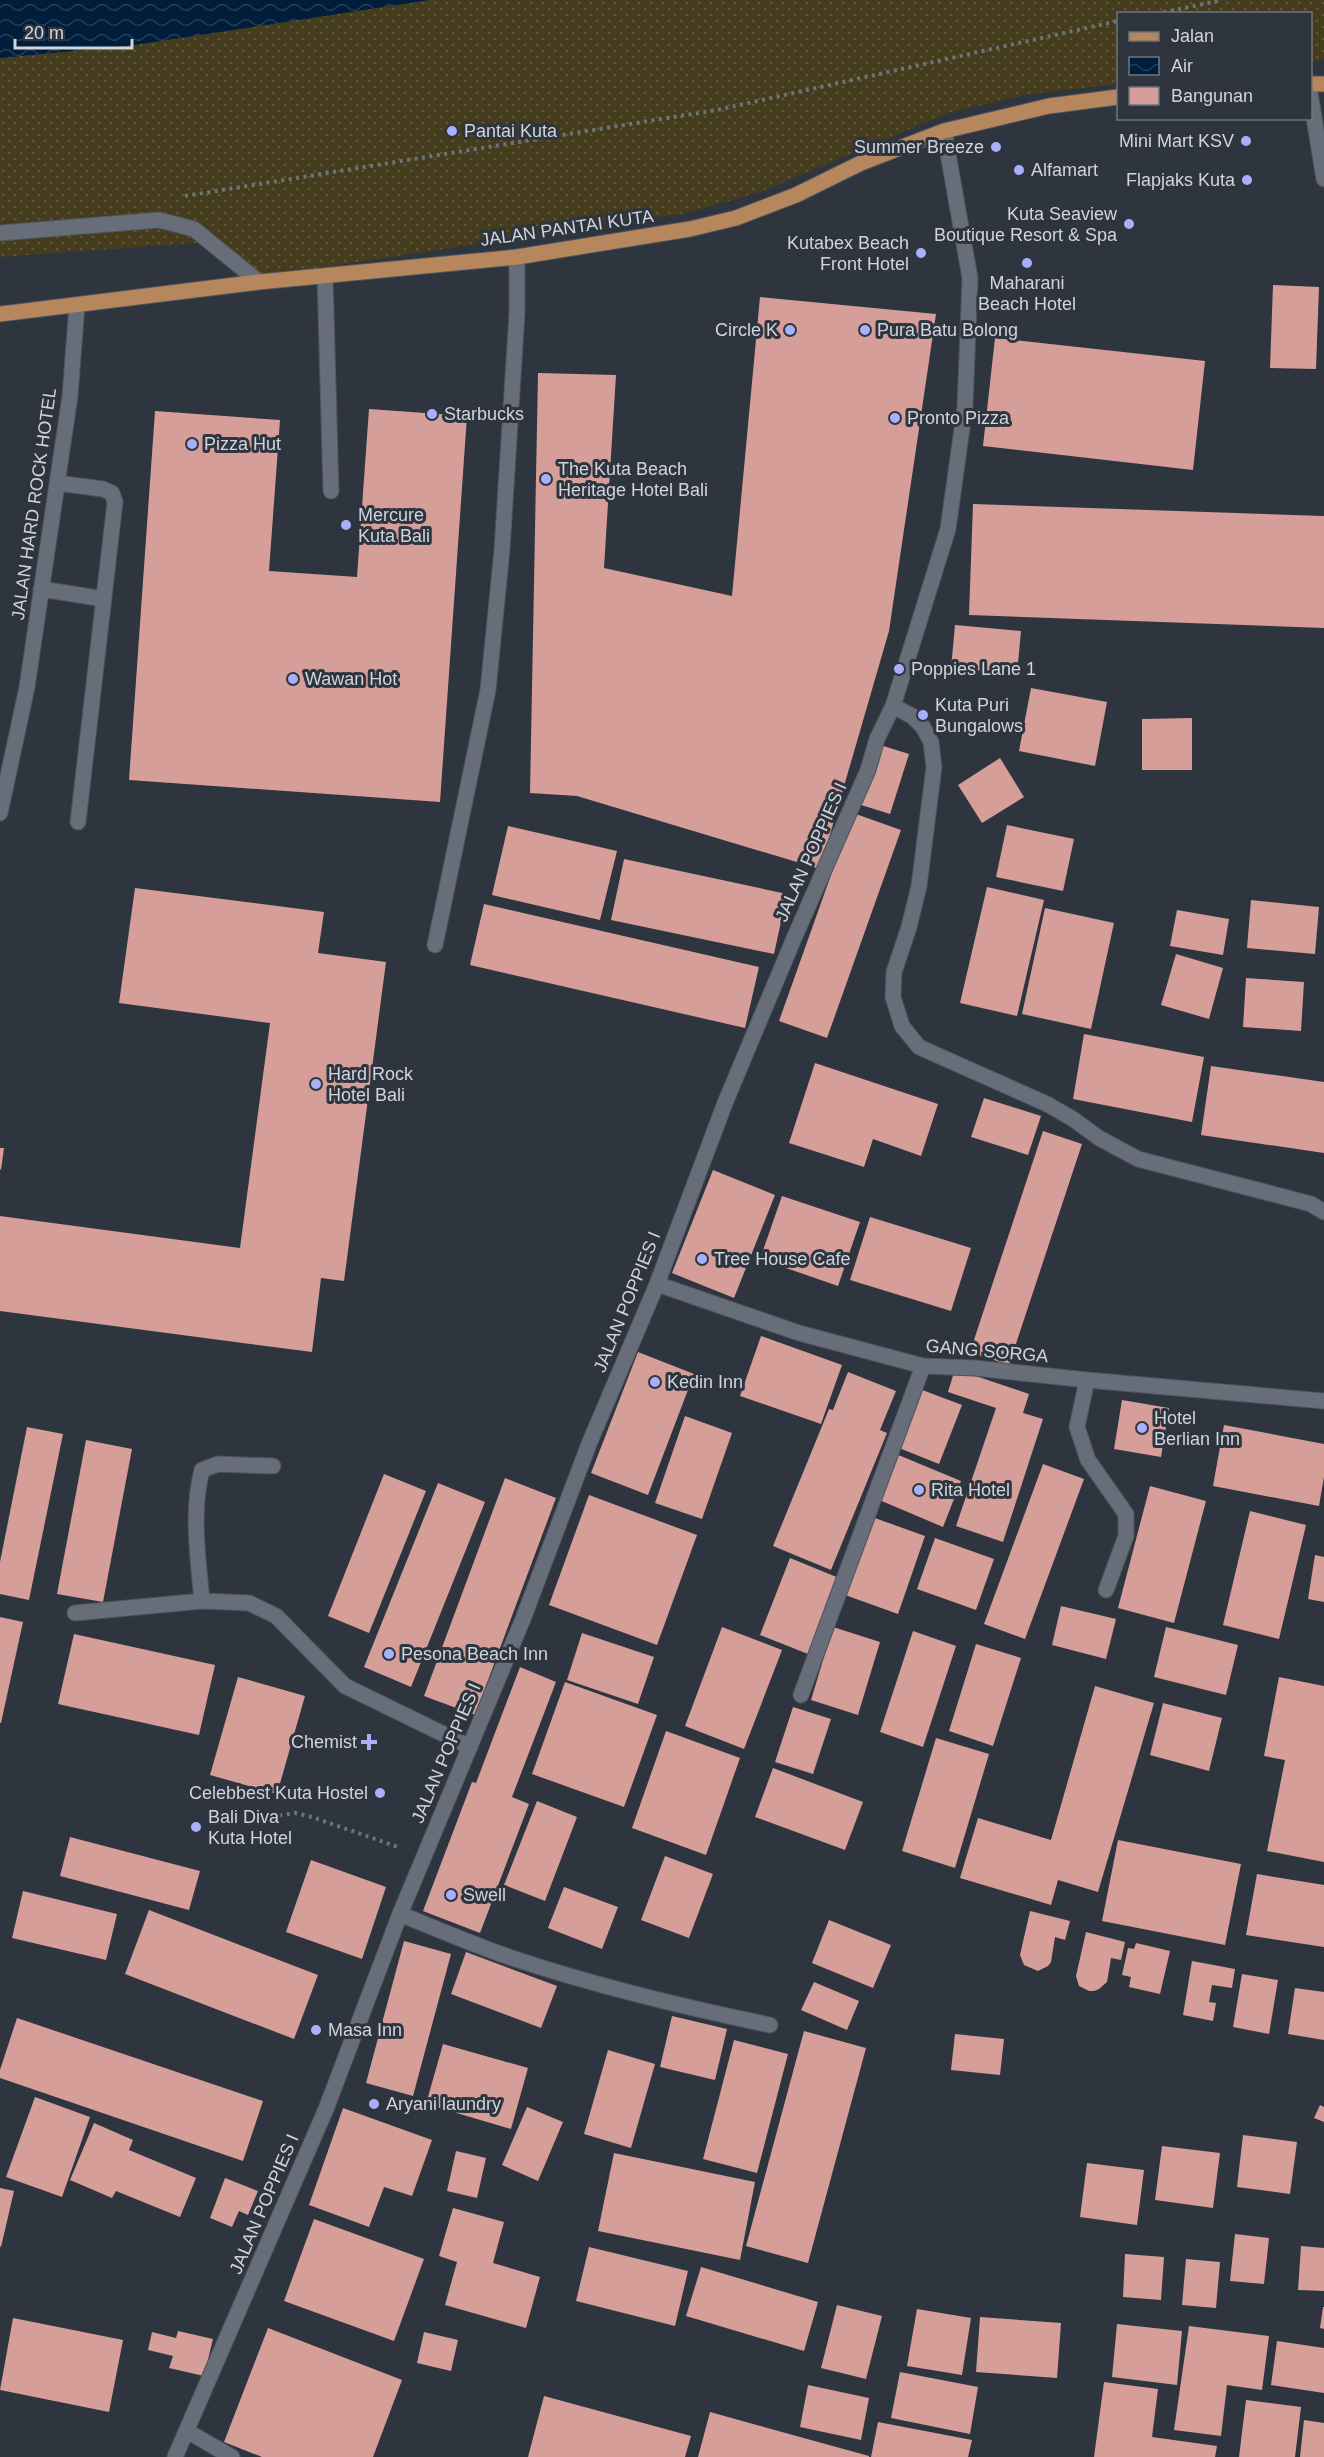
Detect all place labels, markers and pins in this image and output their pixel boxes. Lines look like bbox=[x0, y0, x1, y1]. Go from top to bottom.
place label: Pantai Kuta bbox=[464, 121, 558, 141]
marker: Pantai Kuta bbox=[445, 124, 459, 138]
place label: Mini Mart KSV bbox=[1119, 131, 1234, 151]
marker: Mini Mart KSV bbox=[1239, 134, 1253, 148]
place label: Summer Breeze bbox=[854, 137, 984, 157]
marker: Summer Breeze bbox=[989, 140, 1003, 154]
place label: Alfamart bbox=[1031, 160, 1098, 180]
marker: Alfamart bbox=[1012, 163, 1026, 177]
place label: Flapjaks Kuta bbox=[1126, 170, 1236, 190]
marker: Flapjaks Kuta bbox=[1240, 173, 1254, 187]
place label: Kuta Seaview Boutique Resort & Spa bbox=[934, 204, 1118, 245]
marker: Kuta Seaview Boutique Resort & Spa bbox=[1122, 217, 1136, 231]
place label: Kutabex Beach Front Hotel bbox=[787, 233, 909, 274]
marker: Kutabex Beach Front Hotel bbox=[914, 246, 928, 260]
marker: Maharani Beach Hotel bbox=[1020, 256, 1034, 270]
place label: Maharani Beach Hotel bbox=[978, 273, 1076, 314]
place label: Circle K bbox=[715, 320, 778, 340]
place label: Pura Batu Bolong bbox=[877, 320, 1018, 340]
marker: Circle K bbox=[783, 323, 797, 337]
marker: Pura Batu Bolong bbox=[858, 323, 872, 337]
place label: Starbucks bbox=[444, 404, 524, 424]
marker: Starbucks bbox=[425, 407, 439, 421]
place label: Pronto Pizza bbox=[907, 408, 1010, 428]
marker: Pronto Pizza bbox=[888, 411, 902, 425]
place label: Pizza Hut bbox=[204, 434, 281, 454]
marker: Pizza Hut bbox=[185, 437, 199, 451]
place label: The Kuta Beach Heritage Hotel Bali bbox=[558, 459, 708, 500]
marker: The Kuta Beach Heritage Hotel Bali bbox=[539, 472, 553, 486]
place label: Mercure Kuta Bali bbox=[358, 505, 430, 546]
marker: Mercure Kuta Bali bbox=[339, 518, 353, 532]
place label: Poppies Lane 1 bbox=[911, 659, 1036, 679]
marker: Poppies Lane 1 bbox=[892, 662, 906, 676]
place label: Wawan Hot bbox=[305, 669, 397, 689]
marker: Wawan Hot bbox=[286, 672, 300, 686]
place label: Kuta Puri Bungalows bbox=[935, 695, 1023, 736]
marker: Kuta Puri Bungalows bbox=[916, 708, 930, 722]
place label: Hard Rock Hotel Bali bbox=[328, 1064, 414, 1105]
marker: Hard Rock Hotel Bali bbox=[309, 1077, 323, 1091]
place label: Tree House Cafe bbox=[714, 1249, 850, 1269]
marker: Tree House Cafe bbox=[695, 1252, 709, 1266]
place label: Kedin Inn bbox=[667, 1372, 743, 1392]
marker: Kedin Inn bbox=[648, 1375, 662, 1389]
place label: Hotel Berlian Inn bbox=[1154, 1408, 1240, 1449]
marker: Hotel Berlian Inn bbox=[1135, 1421, 1149, 1435]
place label: Rita Hotel bbox=[931, 1480, 1010, 1500]
marker: Rita Hotel bbox=[912, 1483, 926, 1497]
place label: Pesona Beach Inn bbox=[401, 1644, 548, 1664]
marker: Pesona Beach Inn bbox=[382, 1647, 396, 1661]
place label: Chemist bbox=[291, 1732, 357, 1752]
marker: Chemist bbox=[362, 1735, 376, 1749]
place label: Celebbest Kuta Hostel bbox=[189, 1783, 368, 1803]
marker: Celebbest Kuta Hostel bbox=[373, 1786, 387, 1800]
place label: Bali Diva Kuta Hotel bbox=[208, 1807, 292, 1848]
marker: Bali Diva Kuta Hotel bbox=[189, 1820, 203, 1834]
place label: Swell bbox=[463, 1885, 506, 1905]
marker: Swell bbox=[444, 1888, 458, 1902]
place label: Masa Inn bbox=[328, 2020, 402, 2040]
marker: Masa Inn bbox=[309, 2023, 323, 2037]
place label: Aryani laundry bbox=[386, 2094, 501, 2114]
marker: Aryani laundry bbox=[367, 2097, 381, 2111]

